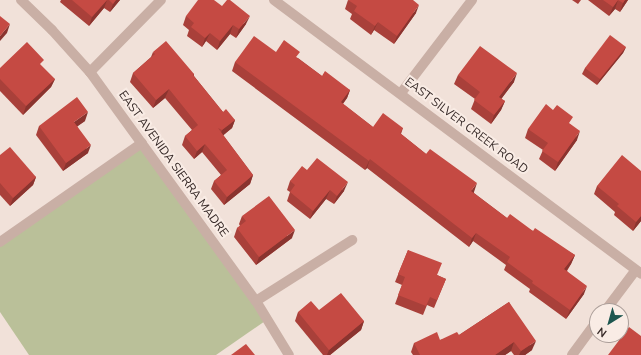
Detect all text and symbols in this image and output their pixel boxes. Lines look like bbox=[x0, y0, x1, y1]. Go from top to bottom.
street label: EAST SILVER CREEK ROAD bbox=[402, 75, 530, 177]
street label: EAST AVENIDA SIERRA MADRE bbox=[115, 88, 231, 240]
north arrow bbox=[589, 303, 629, 343]
text: N bbox=[594, 324, 610, 341]

